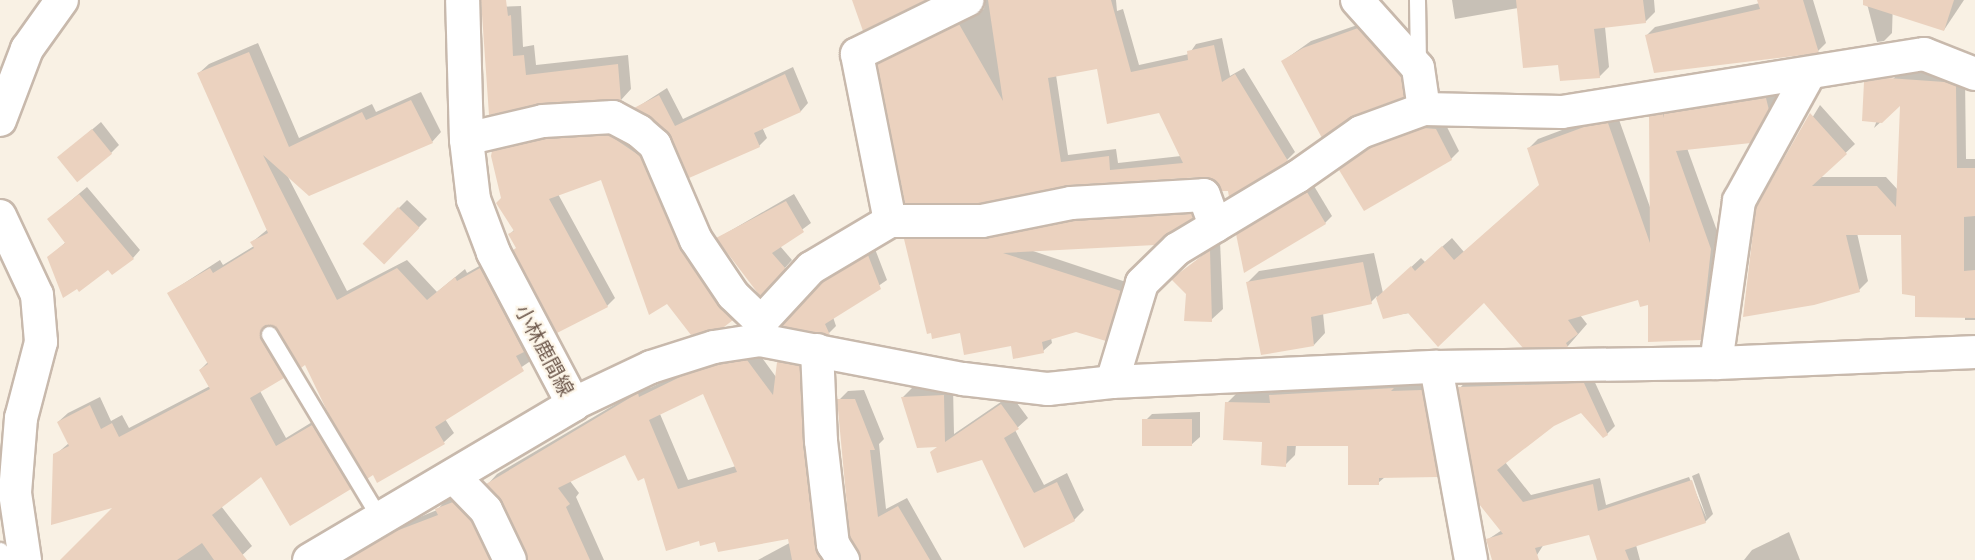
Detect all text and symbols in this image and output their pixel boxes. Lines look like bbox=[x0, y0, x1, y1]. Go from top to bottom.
street label: 小林鹿間線 bbox=[511, 300, 579, 400]

